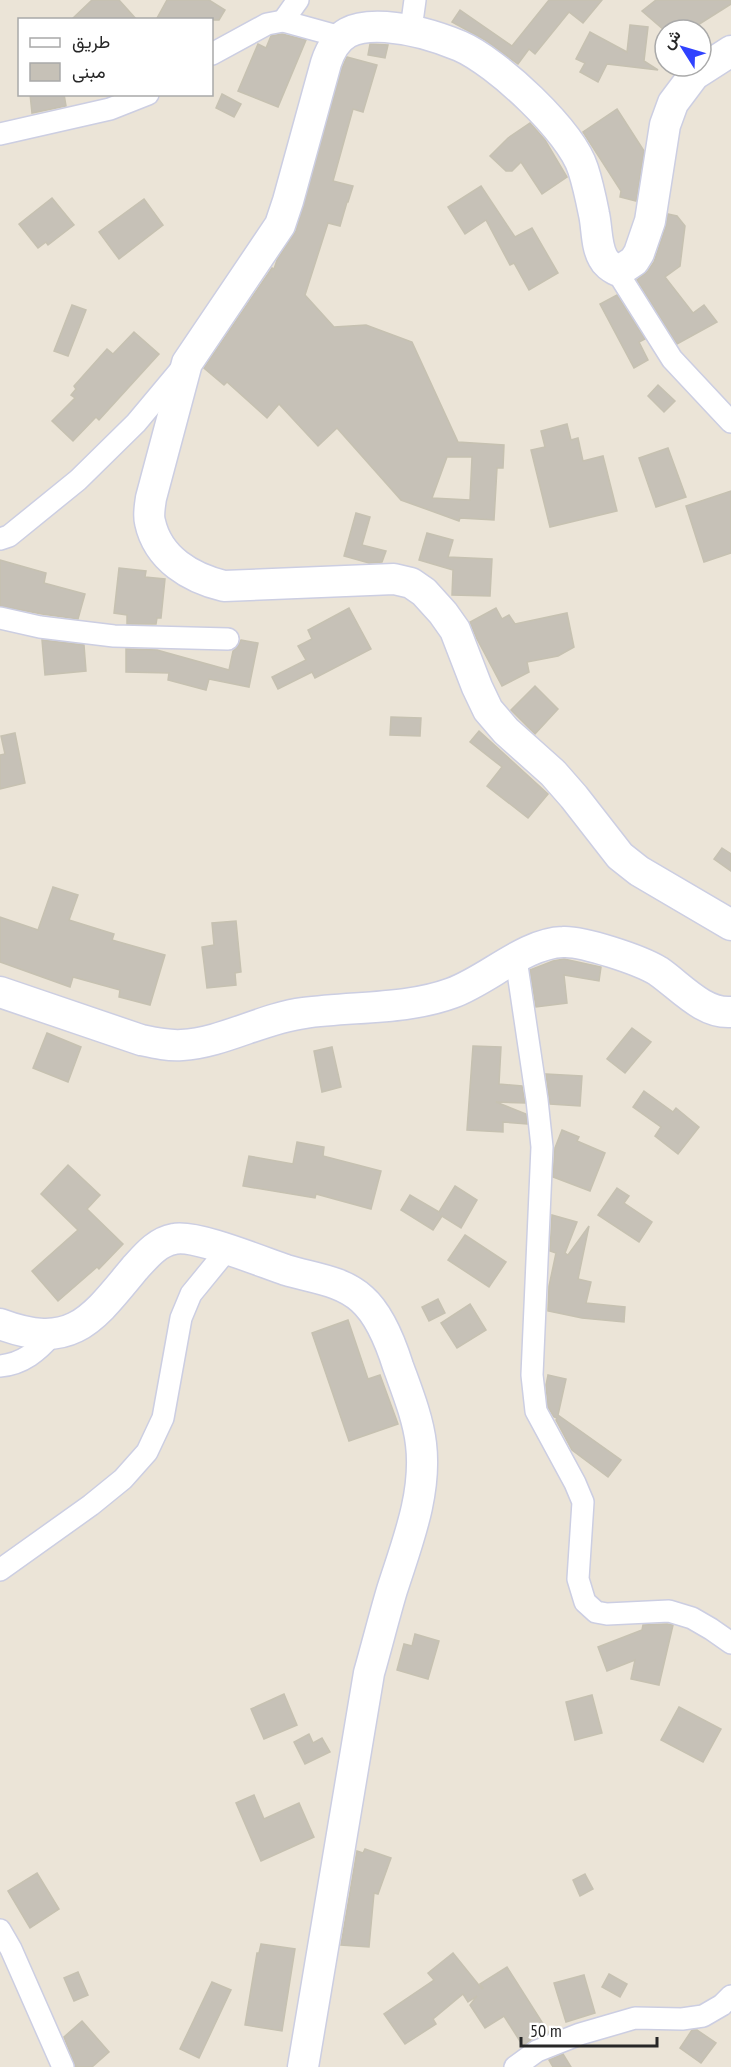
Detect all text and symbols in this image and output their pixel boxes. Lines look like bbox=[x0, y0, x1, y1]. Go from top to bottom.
legend bbox=[18, 18, 213, 96]
north arrow bbox=[653, 18, 713, 78]
text: ش bbox=[657, 25, 685, 53]
text: طريق bbox=[72, 30, 110, 53]
text: مبنى bbox=[72, 60, 106, 83]
scale bar bbox=[521, 2010, 658, 2048]
text: 50 m bbox=[530, 2019, 562, 2042]

